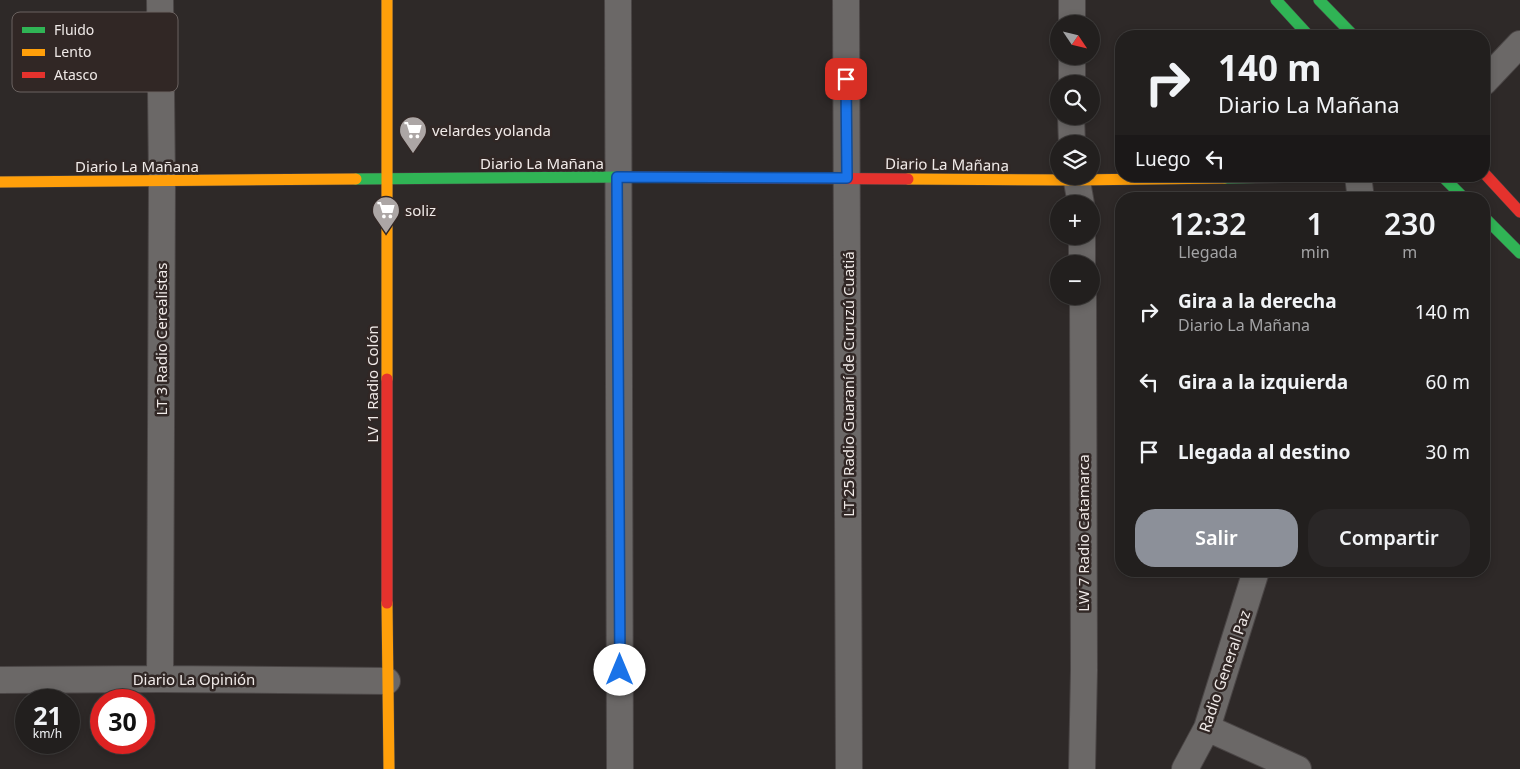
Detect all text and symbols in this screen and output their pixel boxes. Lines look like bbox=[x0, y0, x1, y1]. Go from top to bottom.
legend bbox=[12, 12, 178, 92]
north arrow bbox=[1050, 15, 1100, 65]
map controls bbox=[1050, 15, 1100, 305]
text: Fluido bbox=[54, 20, 94, 39]
text: Lento bbox=[54, 42, 91, 61]
text: 140 m bbox=[1218, 44, 1321, 91]
icon: right bbox=[1135, 50, 1200, 115]
pin bbox=[825, 58, 867, 100]
text: Atasco bbox=[54, 65, 98, 84]
icon: arrive bbox=[832, 65, 860, 93]
button: search bbox=[1050, 75, 1100, 125]
text: Diario La Mañana bbox=[1218, 89, 1400, 119]
supermarket icon: velardes yolanda bbox=[398, 115, 428, 154]
place label: velardes yolanda bbox=[432, 120, 551, 140]
button: layers bbox=[1050, 135, 1100, 185]
icon: left bbox=[1201, 145, 1229, 173]
text: Luego bbox=[1135, 146, 1191, 172]
street label: Diario La Mañana bbox=[480, 153, 604, 173]
street label: Diario La Mañana bbox=[885, 153, 1009, 175]
street label: Diario La Mañana bbox=[75, 156, 199, 176]
supermarket icon: soliz bbox=[371, 195, 401, 234]
button: + bbox=[1050, 195, 1100, 245]
place label: soliz bbox=[405, 200, 436, 220]
text: 12:32 bbox=[1169, 203, 1246, 244]
text: 1 bbox=[1307, 203, 1324, 244]
text: 230 bbox=[1384, 203, 1436, 244]
text: Llegada bbox=[1178, 241, 1237, 263]
text: min bbox=[1301, 241, 1330, 263]
text: m bbox=[1402, 241, 1417, 263]
street label: LT 25 Radio Guaraní de Curuzú Cuatiá bbox=[838, 251, 858, 517]
button: − bbox=[1050, 255, 1100, 305]
street label: LT 3 Radio Cerealistas bbox=[151, 263, 171, 415]
text: Gira a la derecha bbox=[1178, 288, 1337, 314]
icon: right bbox=[1135, 298, 1163, 326]
text: 140 m bbox=[1415, 299, 1470, 325]
text: Diario La Mañana bbox=[1178, 314, 1310, 336]
street label: LV 1 Radio Colón bbox=[362, 325, 382, 443]
icon: left bbox=[1135, 368, 1163, 396]
text: Gira a la izquierda bbox=[1178, 369, 1348, 395]
text: 60 m bbox=[1426, 369, 1470, 395]
icon: arrive bbox=[1135, 438, 1163, 466]
text: Llegada al destino bbox=[1178, 439, 1350, 465]
text: 30 m bbox=[1426, 439, 1470, 465]
street label: LW 7 Radio Catamarca bbox=[1073, 454, 1093, 612]
button: Salir bbox=[1135, 509, 1298, 567]
button: Compartir bbox=[1308, 509, 1470, 567]
street label: Radio General Paz bbox=[1194, 607, 1254, 735]
position arrow bbox=[593, 643, 645, 695]
street label: Diario La Opinión bbox=[133, 669, 255, 689]
speed limit sign: 30 bbox=[90, 689, 155, 754]
text: 21 bbox=[33, 698, 62, 732]
text: km/h bbox=[33, 725, 62, 742]

